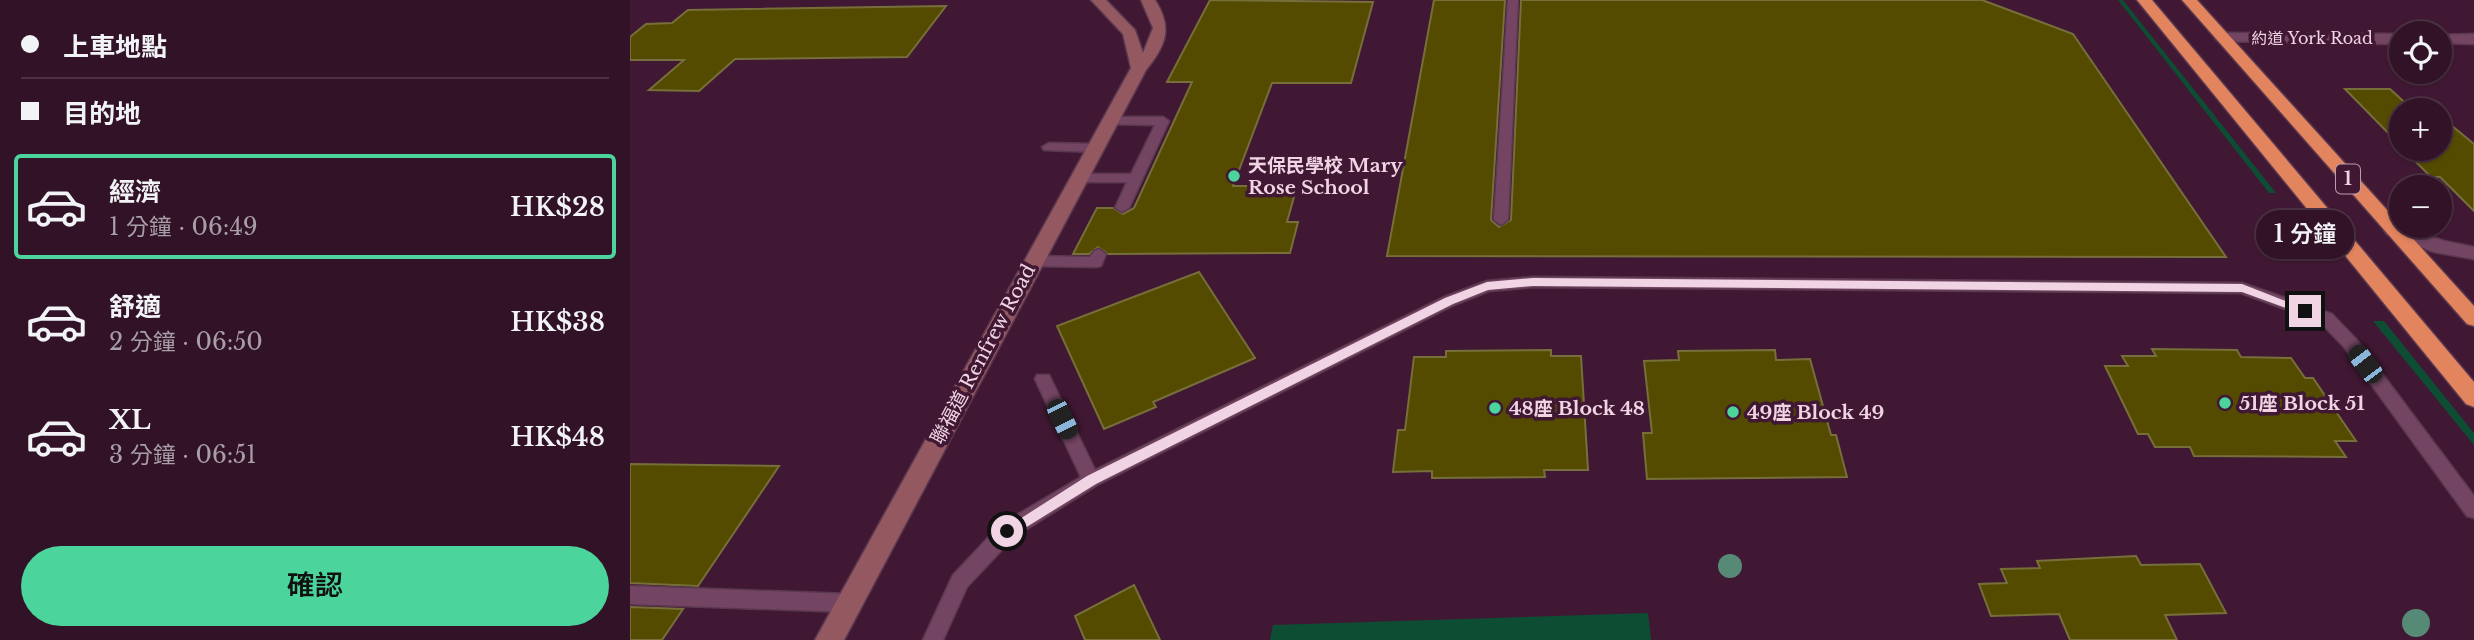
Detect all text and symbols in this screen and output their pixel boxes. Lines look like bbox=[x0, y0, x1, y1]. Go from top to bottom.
map controls bbox=[2389, 21, 2452, 238]
button: locate bbox=[2389, 21, 2452, 84]
street label: 約道 York Road bbox=[2251, 28, 2373, 48]
text: 上車地點 bbox=[63, 31, 167, 63]
text: 目的地 bbox=[63, 98, 141, 130]
button: + bbox=[2389, 98, 2452, 161]
place label: 天保民學校 Mary Rose School bbox=[1248, 154, 1403, 199]
road number: 1 bbox=[2336, 164, 2360, 194]
marker: 天保民學校 Mary Rose School bbox=[1226, 168, 1242, 184]
icon: car bbox=[25, 175, 88, 238]
button: − bbox=[2389, 175, 2452, 238]
text: 經濟 bbox=[109, 176, 161, 208]
text: HK$28 bbox=[510, 191, 605, 223]
callout: 1 分鐘 bbox=[2256, 210, 2354, 258]
text: 1 分鐘 · 06:49 bbox=[109, 213, 258, 241]
text: 1 分鐘 bbox=[2274, 220, 2336, 248]
street label: 聯福道 Renfrew Road bbox=[926, 260, 1040, 448]
icon: car bbox=[25, 290, 88, 353]
text: 舒適 bbox=[109, 291, 161, 323]
route end bbox=[2289, 295, 2321, 327]
text: HK$38 bbox=[510, 306, 605, 338]
text: 2 分鐘 · 06:50 bbox=[109, 328, 263, 356]
car bbox=[2344, 341, 2387, 387]
place label: 51座 Block 51 bbox=[2239, 392, 2365, 415]
marker: 51座 Block 51 bbox=[2217, 395, 2233, 411]
car bbox=[1044, 396, 1081, 442]
place label: 48座 Block 48 bbox=[1509, 397, 1645, 420]
marker: 48座 Block 48 bbox=[1487, 400, 1503, 416]
place label: 49座 Block 49 bbox=[1747, 401, 1884, 424]
text: XL bbox=[109, 404, 151, 436]
marker: 49座 Block 49 bbox=[1725, 404, 1741, 420]
icon: car bbox=[25, 405, 88, 468]
text: HK$48 bbox=[510, 421, 605, 453]
text: 3 分鐘 · 06:51 bbox=[109, 441, 257, 469]
route start bbox=[991, 515, 1023, 547]
button: 確認 bbox=[21, 546, 609, 626]

